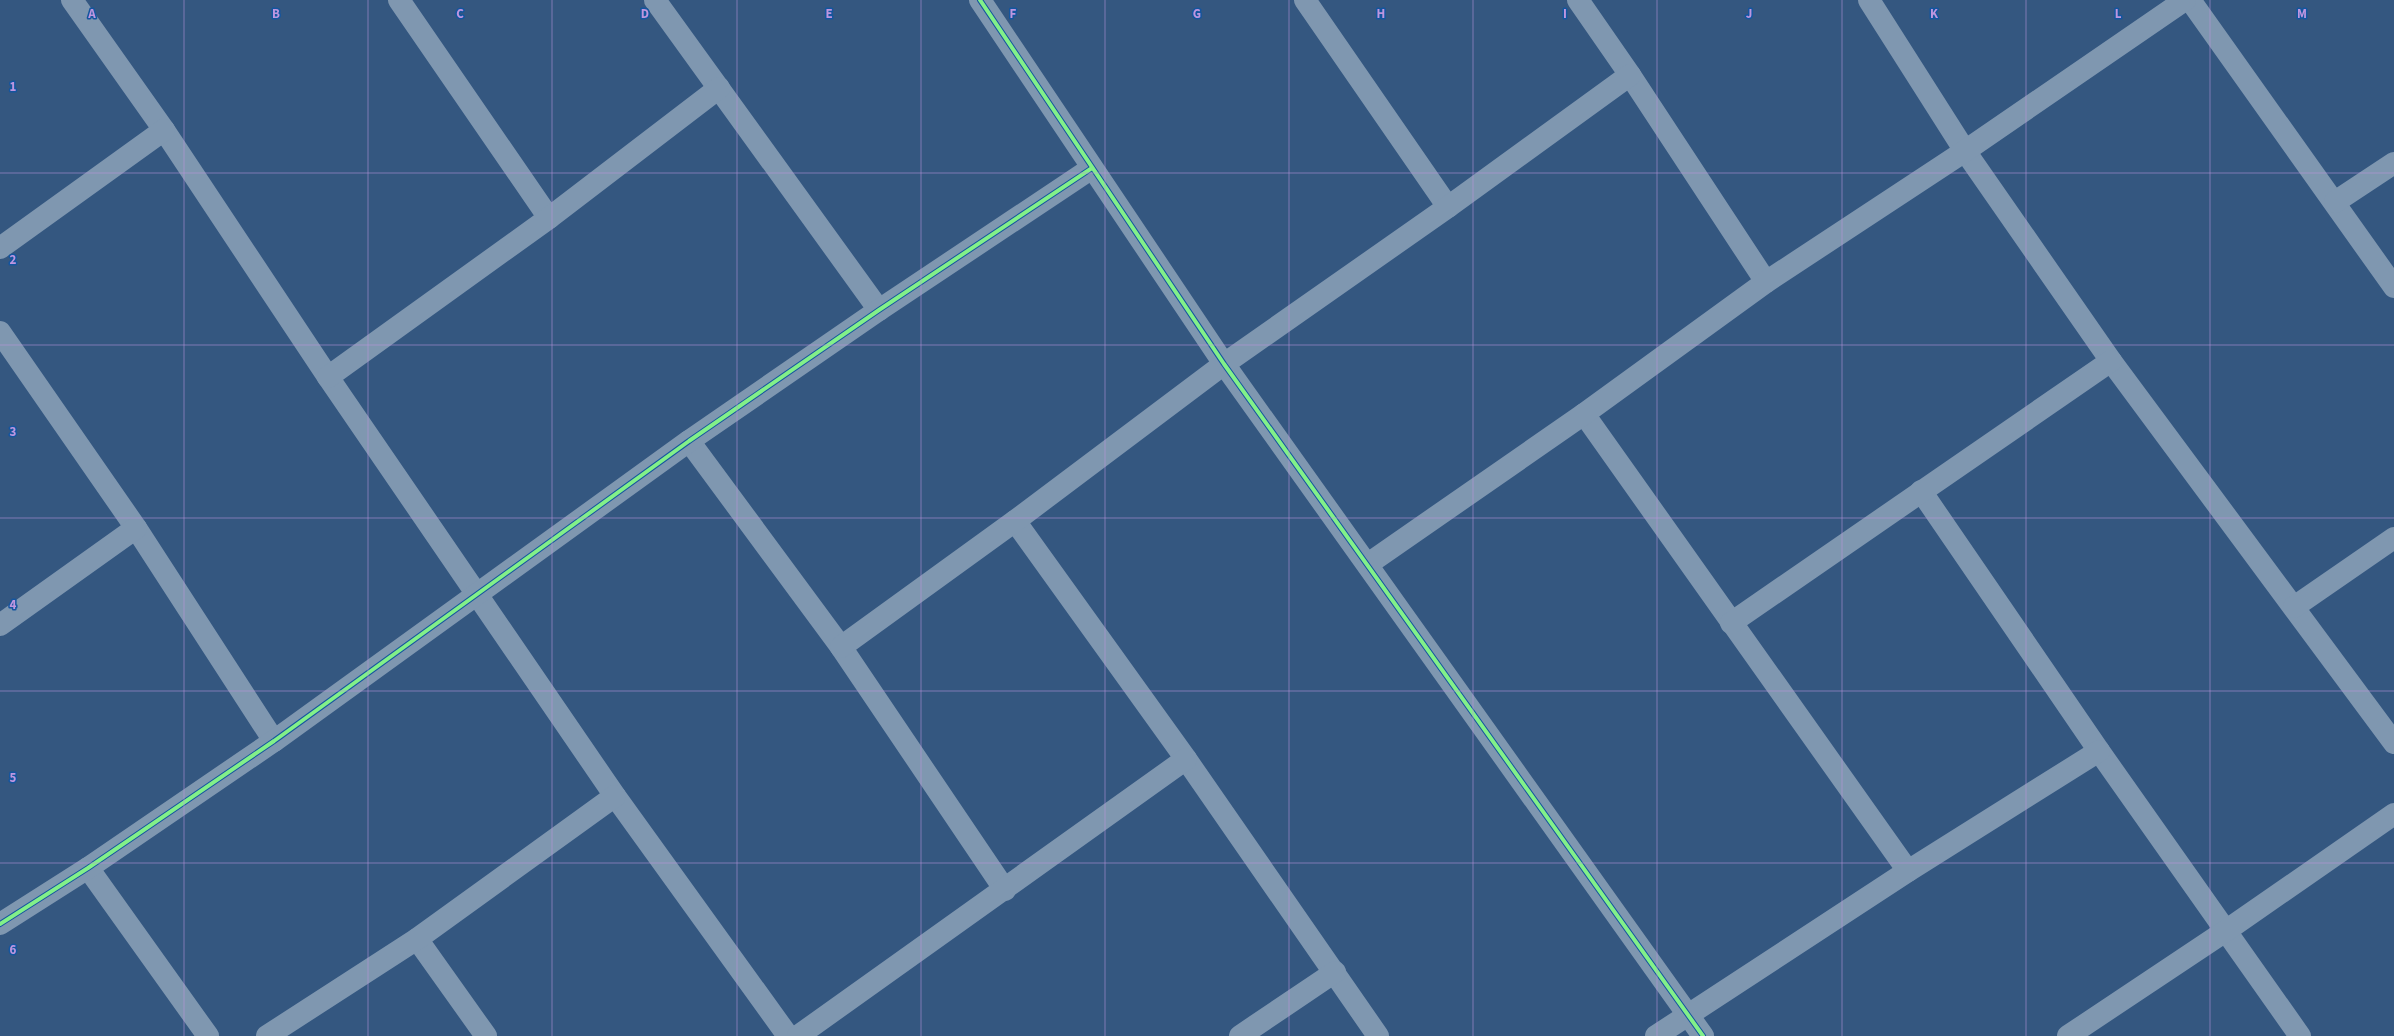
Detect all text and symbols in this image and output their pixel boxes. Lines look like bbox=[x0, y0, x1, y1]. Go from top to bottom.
text: A bbox=[87, 5, 96, 23]
text: B bbox=[272, 5, 280, 23]
text: C bbox=[456, 5, 464, 23]
text: D bbox=[641, 5, 649, 23]
text: E bbox=[825, 5, 833, 23]
text: F bbox=[1010, 5, 1017, 23]
text: G bbox=[1193, 5, 1201, 23]
text: H bbox=[1377, 5, 1385, 23]
text: I bbox=[1563, 5, 1567, 23]
text: J bbox=[1746, 5, 1752, 23]
text: K bbox=[1930, 5, 1939, 23]
text: L bbox=[2115, 5, 2122, 23]
text: M bbox=[2297, 5, 2307, 23]
text: 1 bbox=[10, 78, 17, 96]
text: 2 bbox=[10, 251, 17, 269]
text: 3 bbox=[10, 423, 17, 441]
text: 4 bbox=[10, 596, 17, 614]
text: 5 bbox=[10, 769, 17, 787]
text: 6 bbox=[10, 941, 17, 959]

